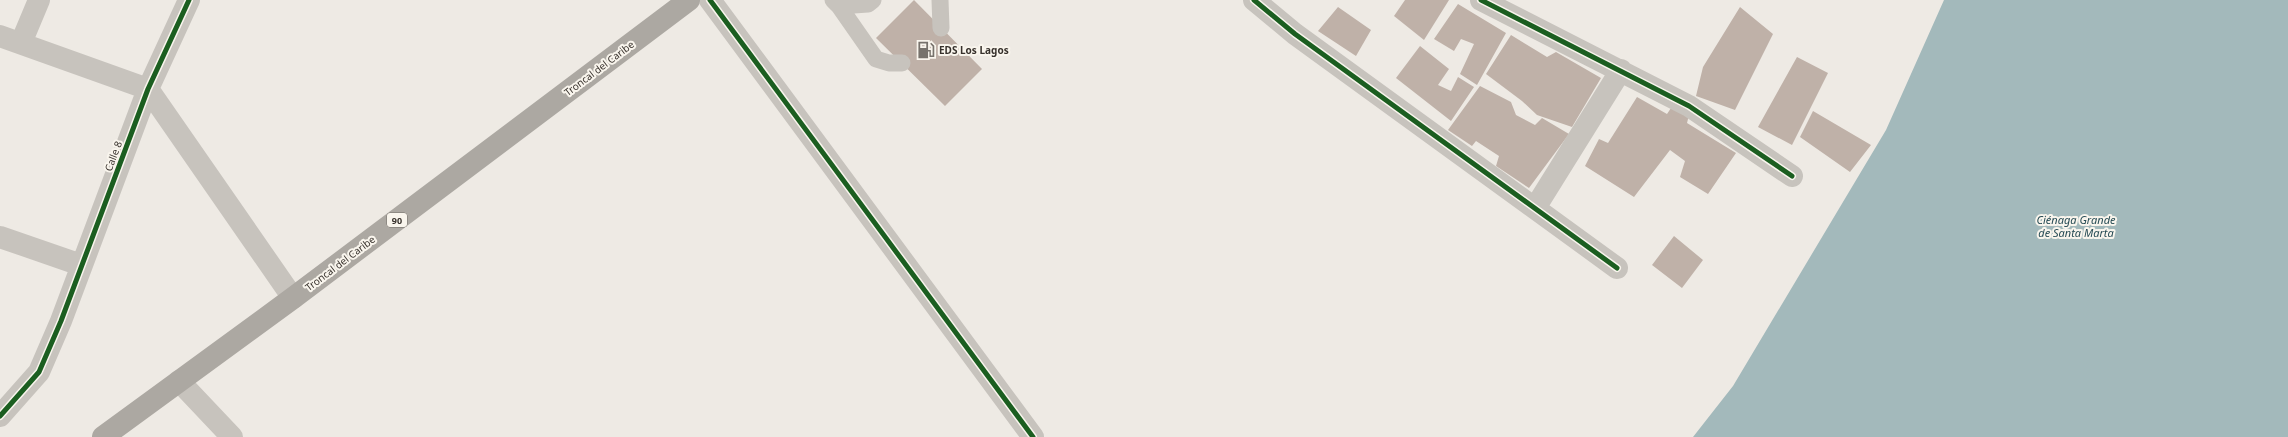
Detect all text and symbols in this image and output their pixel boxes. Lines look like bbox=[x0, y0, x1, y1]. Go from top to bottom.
street label: Troncal del Caribe bbox=[561, 37, 637, 99]
fuel station icon: EDS Los Lagos bbox=[916, 40, 936, 60]
place label: EDS Los Lagos bbox=[939, 43, 1009, 57]
street label: Calle 8 bbox=[101, 139, 125, 173]
water label: Ciénaga Grande de Santa Marta bbox=[2037, 212, 2116, 240]
road number: 90 bbox=[387, 213, 407, 227]
street label: Troncal del Caribe bbox=[302, 232, 378, 294]

